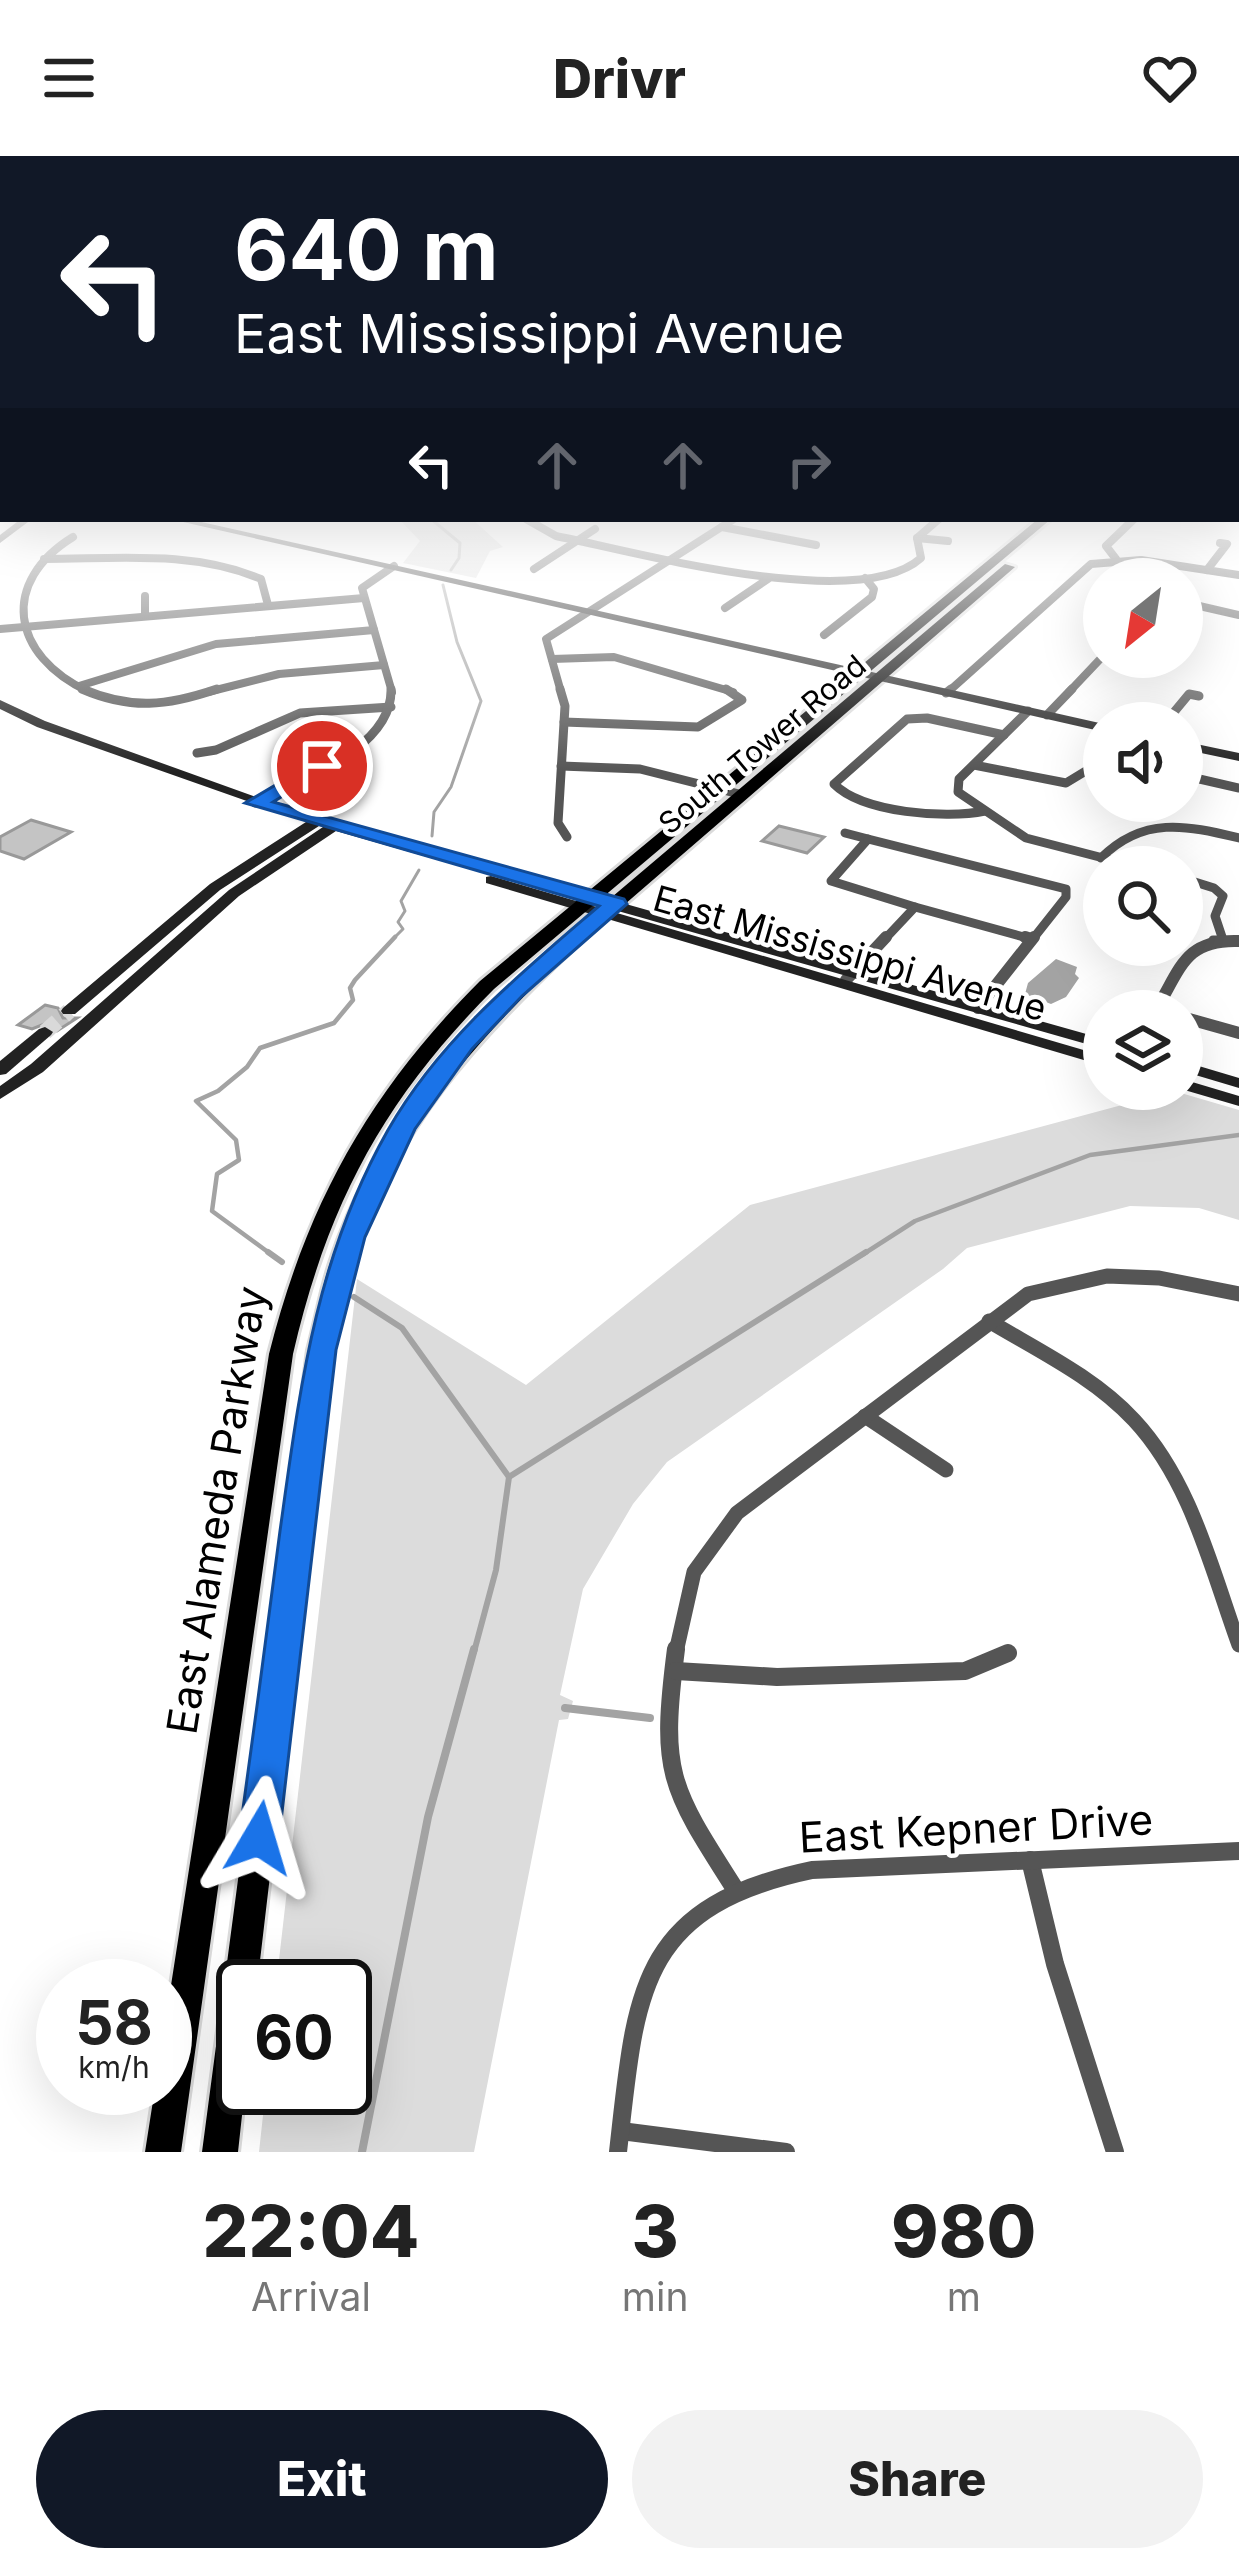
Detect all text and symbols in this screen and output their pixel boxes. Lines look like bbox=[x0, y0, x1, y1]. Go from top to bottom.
icon: menu bbox=[36, 45, 102, 111]
icon: heart bbox=[1137, 45, 1203, 111]
text: Drivr bbox=[553, 46, 686, 111]
text: 640 m bbox=[234, 199, 499, 300]
icon: left bbox=[36, 204, 192, 360]
text: East Mississippi Avenue bbox=[234, 301, 844, 366]
icon: left bbox=[398, 432, 464, 498]
icon: ahead bbox=[524, 432, 590, 498]
icon: ahead bbox=[650, 432, 716, 498]
icon: right bbox=[776, 432, 842, 498]
north arrow bbox=[1083, 558, 1203, 678]
map controls bbox=[1083, 558, 1203, 1110]
street label: South Tower Road bbox=[651, 647, 873, 841]
button: sound bbox=[1083, 702, 1203, 822]
pin bbox=[271, 715, 373, 817]
icon: arrive bbox=[289, 733, 355, 799]
button: search bbox=[1083, 846, 1203, 966]
street label: East Mississippi Avenue bbox=[648, 876, 1052, 1030]
button: layers bbox=[1083, 990, 1203, 1110]
street label: East Alameda Parkway bbox=[155, 1283, 277, 1737]
position arrow bbox=[196, 1775, 322, 1901]
street label: East Kepner Drive bbox=[798, 1793, 1154, 1863]
speed limit sign: 60 bbox=[216, 1959, 372, 2115]
text: 58 bbox=[75, 1986, 153, 2058]
text: km/h bbox=[78, 2049, 150, 2085]
text: 22:04 bbox=[203, 2187, 419, 2274]
text: 3 bbox=[632, 2187, 679, 2274]
text: 980 bbox=[891, 2187, 1036, 2274]
text: Arrival bbox=[251, 2273, 371, 2320]
text: min bbox=[622, 2273, 688, 2320]
text: m bbox=[947, 2273, 981, 2320]
button: Exit bbox=[36, 2410, 608, 2548]
button: Share bbox=[632, 2410, 1203, 2548]

